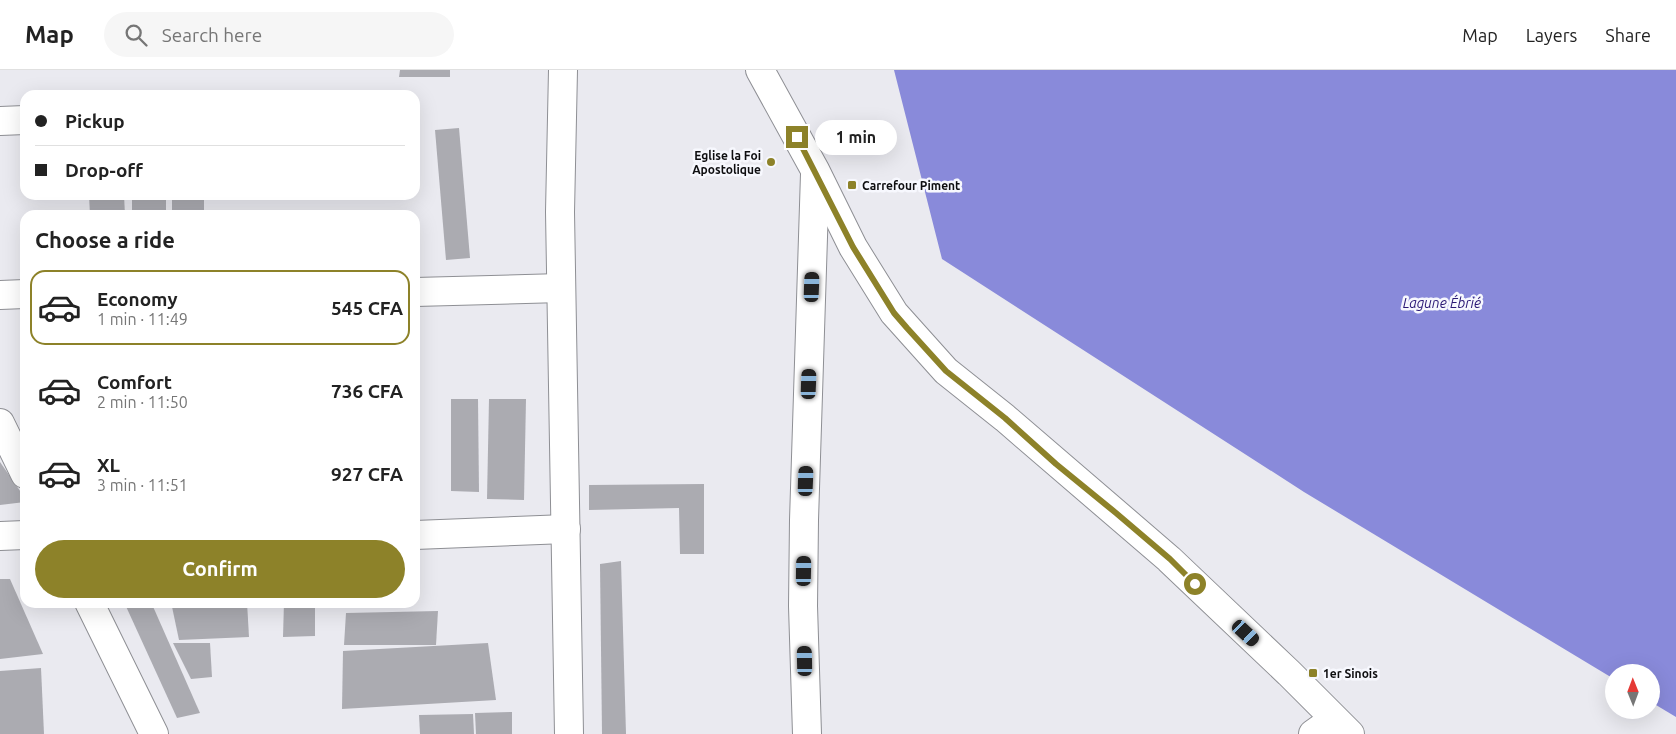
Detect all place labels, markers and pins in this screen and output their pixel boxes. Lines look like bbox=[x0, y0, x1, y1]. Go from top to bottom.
place label: Eglise la Foi Apostolique bbox=[692, 149, 761, 176]
marker: Eglise la Foi Apostolique bbox=[765, 156, 777, 168]
marker: Carrefour Piment bbox=[846, 179, 858, 191]
place label: Carrefour Piment bbox=[862, 179, 960, 192]
marker: 1er Sinois bbox=[1307, 667, 1319, 679]
place label: 1er Sinois bbox=[1323, 667, 1378, 680]

